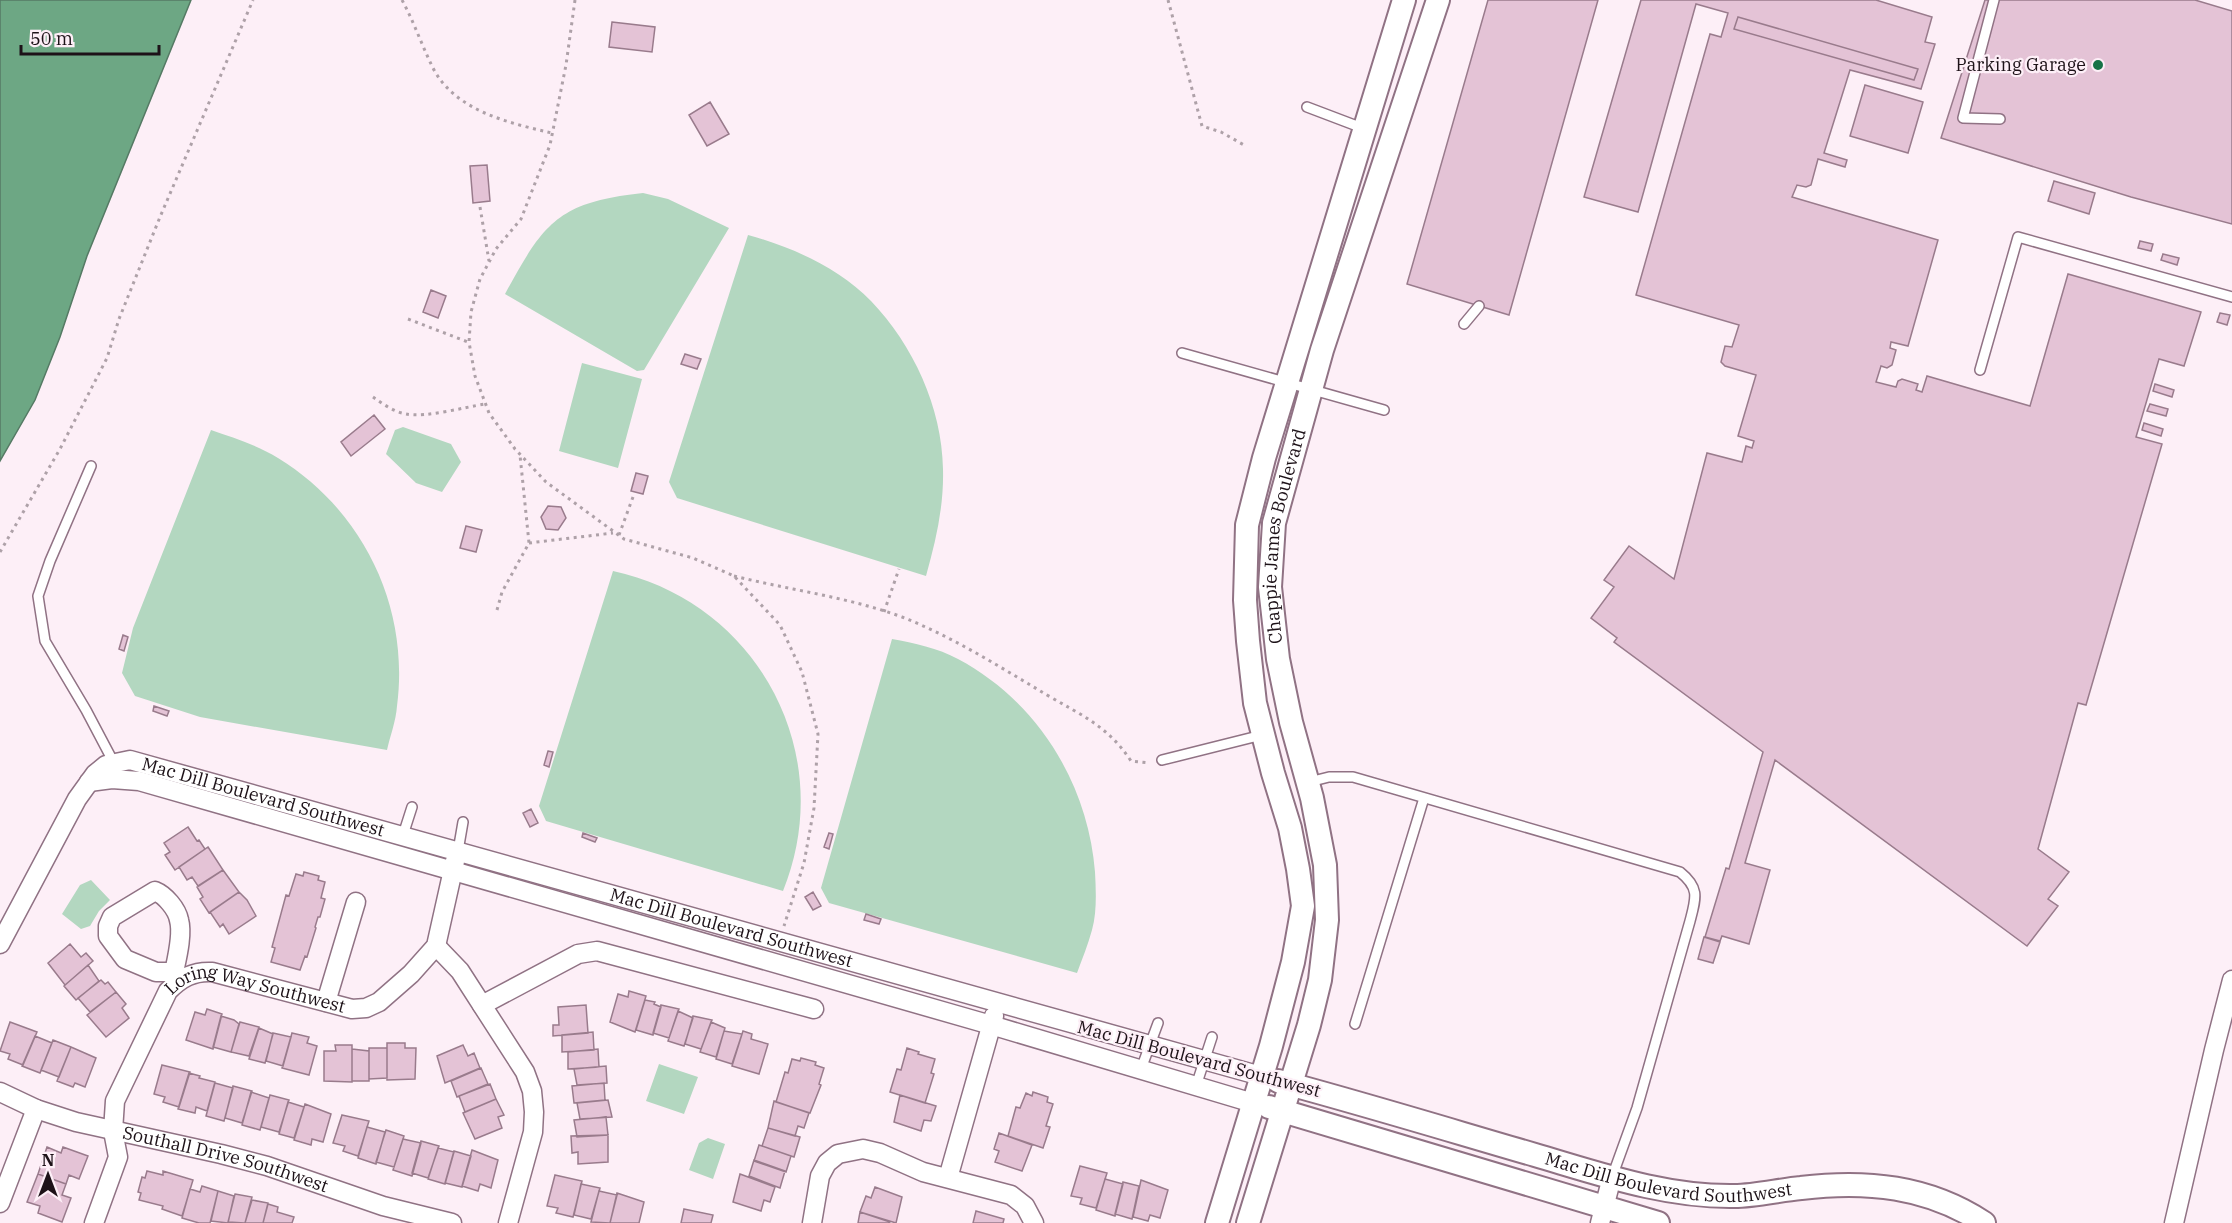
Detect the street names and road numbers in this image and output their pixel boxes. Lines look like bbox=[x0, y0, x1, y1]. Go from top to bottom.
street label: Chappie James Boulevard bbox=[1258, 426, 1311, 645]
street label: Mac Dill Boulevard Southwest bbox=[139, 752, 387, 842]
street label: Mac Dill Boulevard Southwest bbox=[607, 883, 855, 972]
street label: Loring Way Southwest bbox=[159, 959, 348, 1018]
street label: Mac Dill Boulevard Southwest bbox=[1075, 1015, 1323, 1102]
street label: Southall Drive Southwest bbox=[121, 1121, 331, 1197]
street label: Mac Dill Boulevard Southwest bbox=[1542, 1147, 1793, 1207]

